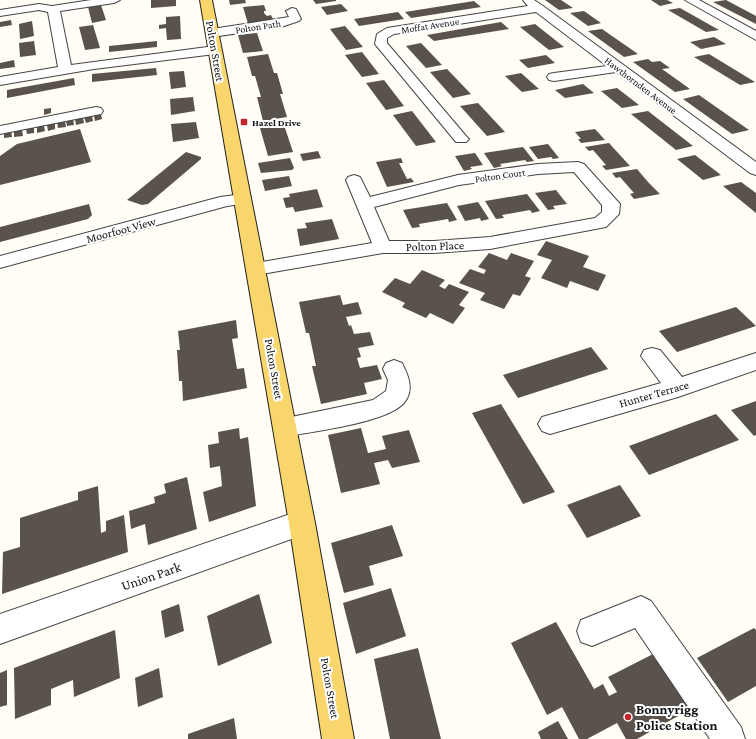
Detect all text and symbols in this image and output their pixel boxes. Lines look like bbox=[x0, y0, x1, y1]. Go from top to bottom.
street label: Moffat Avenue bbox=[400, 15, 460, 35]
street label: Polton Path bbox=[234, 17, 282, 36]
street label: Polton Street bbox=[203, 19, 227, 84]
street label: Hawthornden Avenue bbox=[602, 55, 679, 116]
marker: Hazel Drive bbox=[239, 117, 249, 127]
place label: Hazel Drive bbox=[252, 117, 301, 128]
street label: Polton Court bbox=[474, 166, 527, 184]
street label: Moorfoot View bbox=[85, 214, 158, 246]
street label: Polton Place bbox=[406, 238, 464, 254]
street label: Polton Street bbox=[262, 337, 286, 402]
street label: Hunter Terrace bbox=[618, 377, 690, 411]
street label: Union Park bbox=[119, 558, 183, 594]
street label: Polton Street bbox=[318, 656, 342, 721]
place label: Bonnyrigg Police Station bbox=[636, 701, 718, 733]
marker: Bonnyrigg Police Station bbox=[623, 712, 633, 722]

